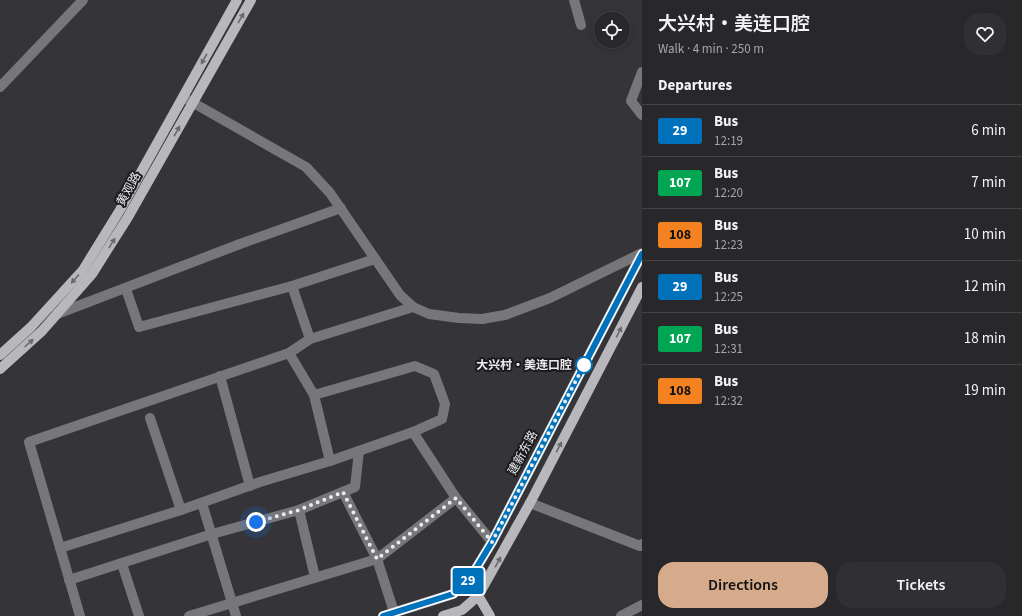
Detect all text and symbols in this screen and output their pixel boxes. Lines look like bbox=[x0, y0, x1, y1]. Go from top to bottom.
text: 大兴村‧美连口腔 bbox=[658, 11, 810, 38]
one-way arrow bbox=[238, 12, 244, 24]
map controls bbox=[594, 12, 630, 48]
button: locate bbox=[594, 12, 630, 48]
button: heart bbox=[964, 13, 1006, 55]
text: Walk · 4 min · 250 m bbox=[658, 40, 764, 58]
one-way arrow bbox=[201, 53, 208, 64]
text: Departures bbox=[658, 75, 732, 96]
text: Bus bbox=[714, 111, 738, 132]
text: 6 min bbox=[971, 120, 1006, 141]
text: 29 bbox=[673, 121, 687, 141]
one-way arrow bbox=[173, 125, 180, 137]
text: 12:19 bbox=[714, 132, 743, 150]
text: Bus bbox=[714, 163, 738, 184]
street label: 黄观路 bbox=[113, 169, 145, 209]
text: 7 min bbox=[971, 172, 1006, 193]
text: 107 bbox=[669, 173, 691, 193]
text: 12:20 bbox=[714, 184, 743, 202]
text: Bus bbox=[714, 215, 738, 236]
text: 10 min bbox=[964, 224, 1006, 245]
text: 108 bbox=[669, 225, 691, 245]
text: 12:23 bbox=[714, 236, 743, 254]
one-way arrow bbox=[108, 237, 115, 249]
text: Bus bbox=[714, 267, 738, 288]
one-way arrow bbox=[70, 274, 80, 284]
text: 12 min bbox=[964, 276, 1006, 297]
text: 29 bbox=[673, 277, 687, 297]
text: 12:25 bbox=[714, 288, 743, 306]
text: Bus bbox=[714, 319, 738, 340]
one-way arrow bbox=[616, 326, 622, 338]
text: 18 min bbox=[964, 328, 1006, 349]
text: 107 bbox=[669, 329, 691, 349]
one-way arrow bbox=[24, 338, 34, 348]
text: 12:31 bbox=[714, 340, 743, 358]
marker: 大兴村‧美连口腔 bbox=[575, 356, 593, 374]
place label: 大兴村‧美连口腔 bbox=[476, 357, 572, 374]
text: Bus bbox=[714, 371, 738, 392]
text: 19 min bbox=[964, 380, 1006, 401]
text: 108 bbox=[669, 381, 691, 401]
text: 12:32 bbox=[714, 392, 743, 410]
street label: 建新东路 bbox=[504, 428, 542, 478]
one-way arrow bbox=[556, 441, 562, 453]
your location bbox=[246, 512, 266, 532]
one-way arrow bbox=[494, 556, 501, 568]
button: Directions bbox=[658, 562, 828, 608]
button: Tickets bbox=[836, 562, 1006, 608]
line badge: 29 bbox=[450, 568, 486, 594]
text: 29 bbox=[461, 571, 475, 591]

